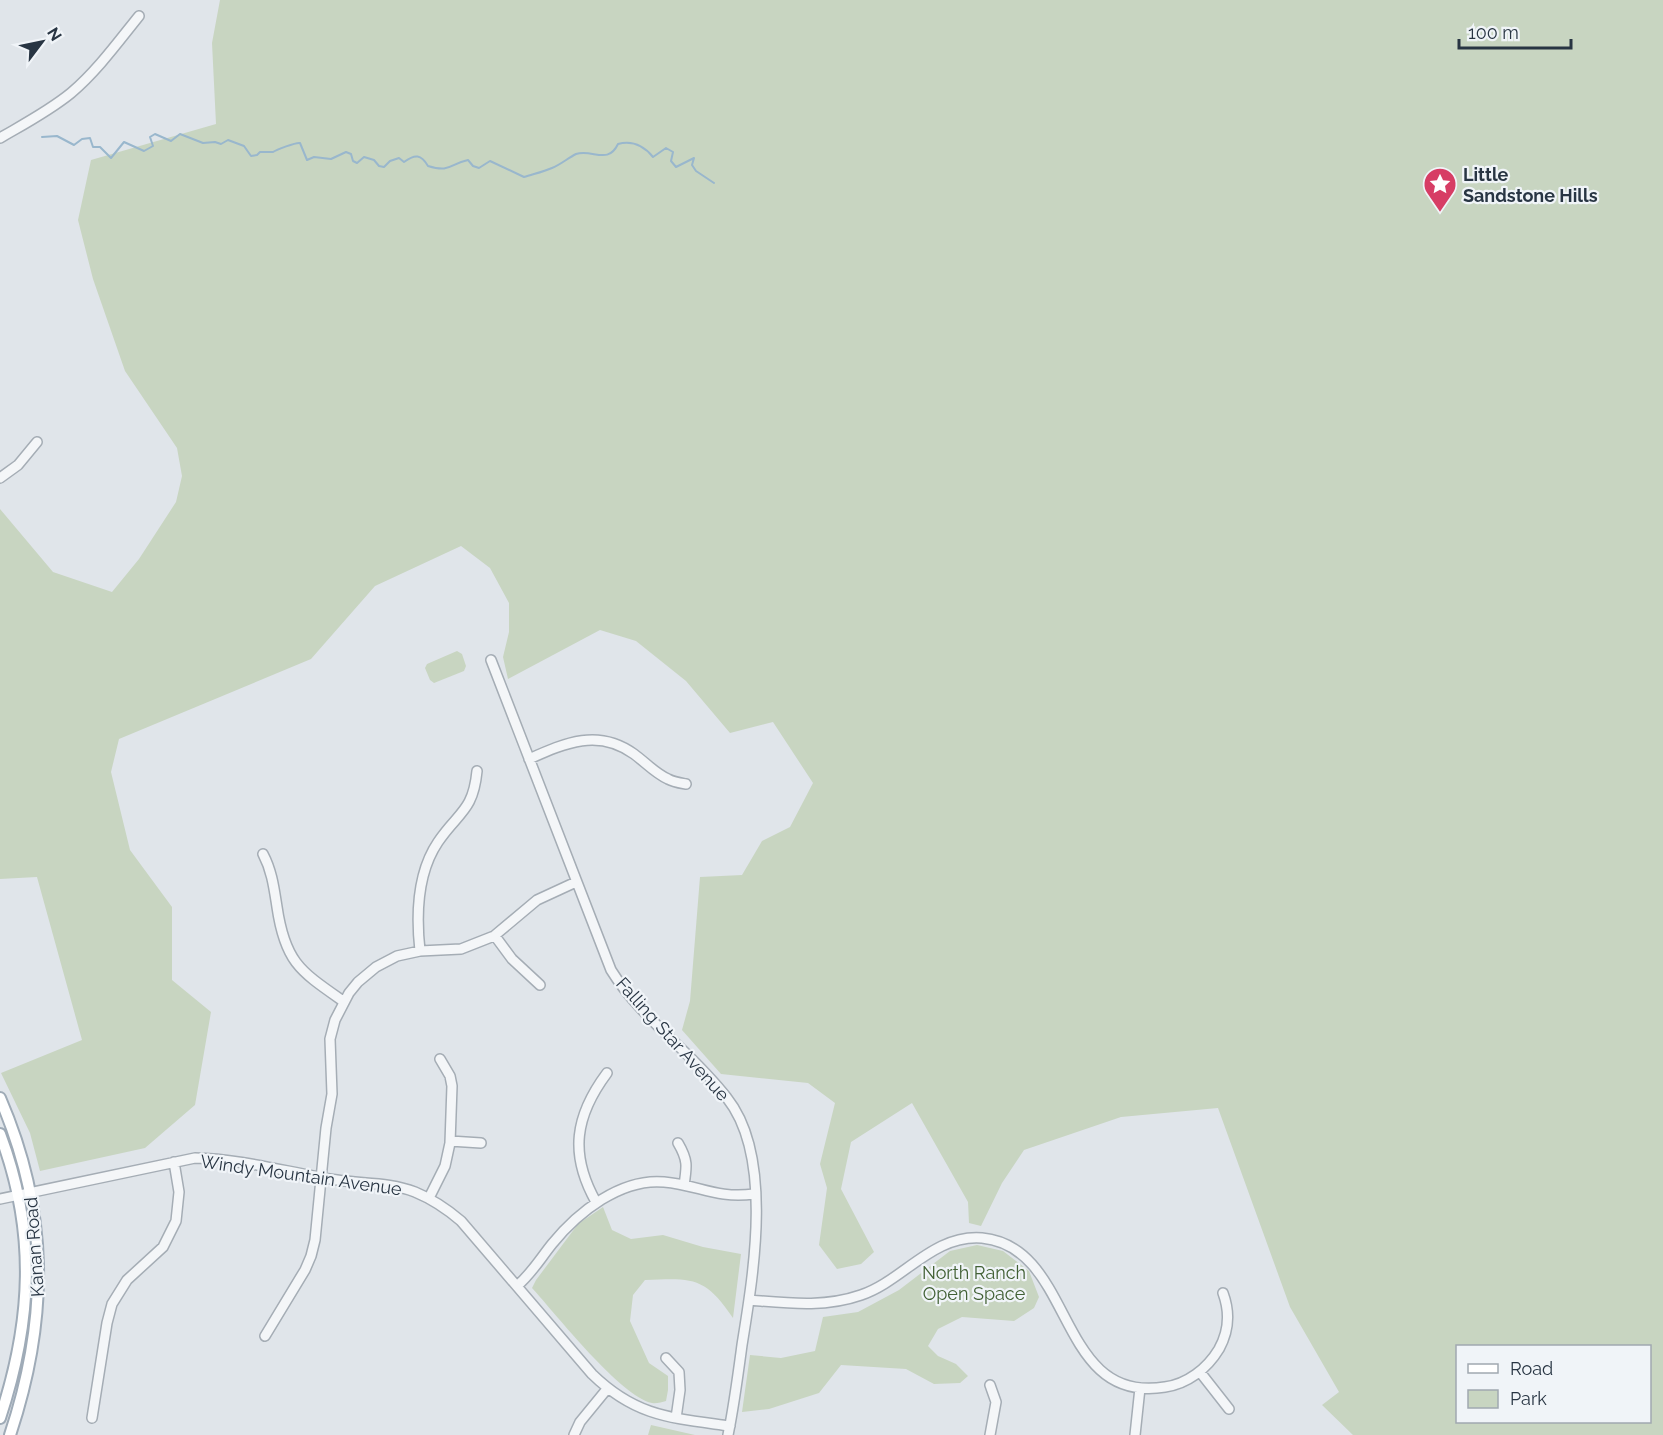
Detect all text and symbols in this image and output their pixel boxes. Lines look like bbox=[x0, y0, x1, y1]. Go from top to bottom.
north arrow bbox=[12, 12, 72, 72]
scale bar bbox=[1459, 12, 1572, 50]
text: 100 m bbox=[1468, 22, 1519, 43]
text: N bbox=[43, 24, 66, 45]
place label: Little Sandstone Hills bbox=[1463, 164, 1598, 206]
place icon: Little Sandstone Hills bbox=[1422, 166, 1458, 213]
street label: Falling Star Avenue bbox=[612, 973, 734, 1105]
street label: Windy Mountain Avenue bbox=[199, 1150, 403, 1200]
street label: Kanan Road bbox=[20, 1196, 48, 1298]
park label: North Ranch Open Space bbox=[922, 1262, 1026, 1304]
legend bbox=[1456, 1345, 1651, 1423]
text: Road bbox=[1510, 1358, 1553, 1379]
text: Park bbox=[1510, 1388, 1547, 1409]

